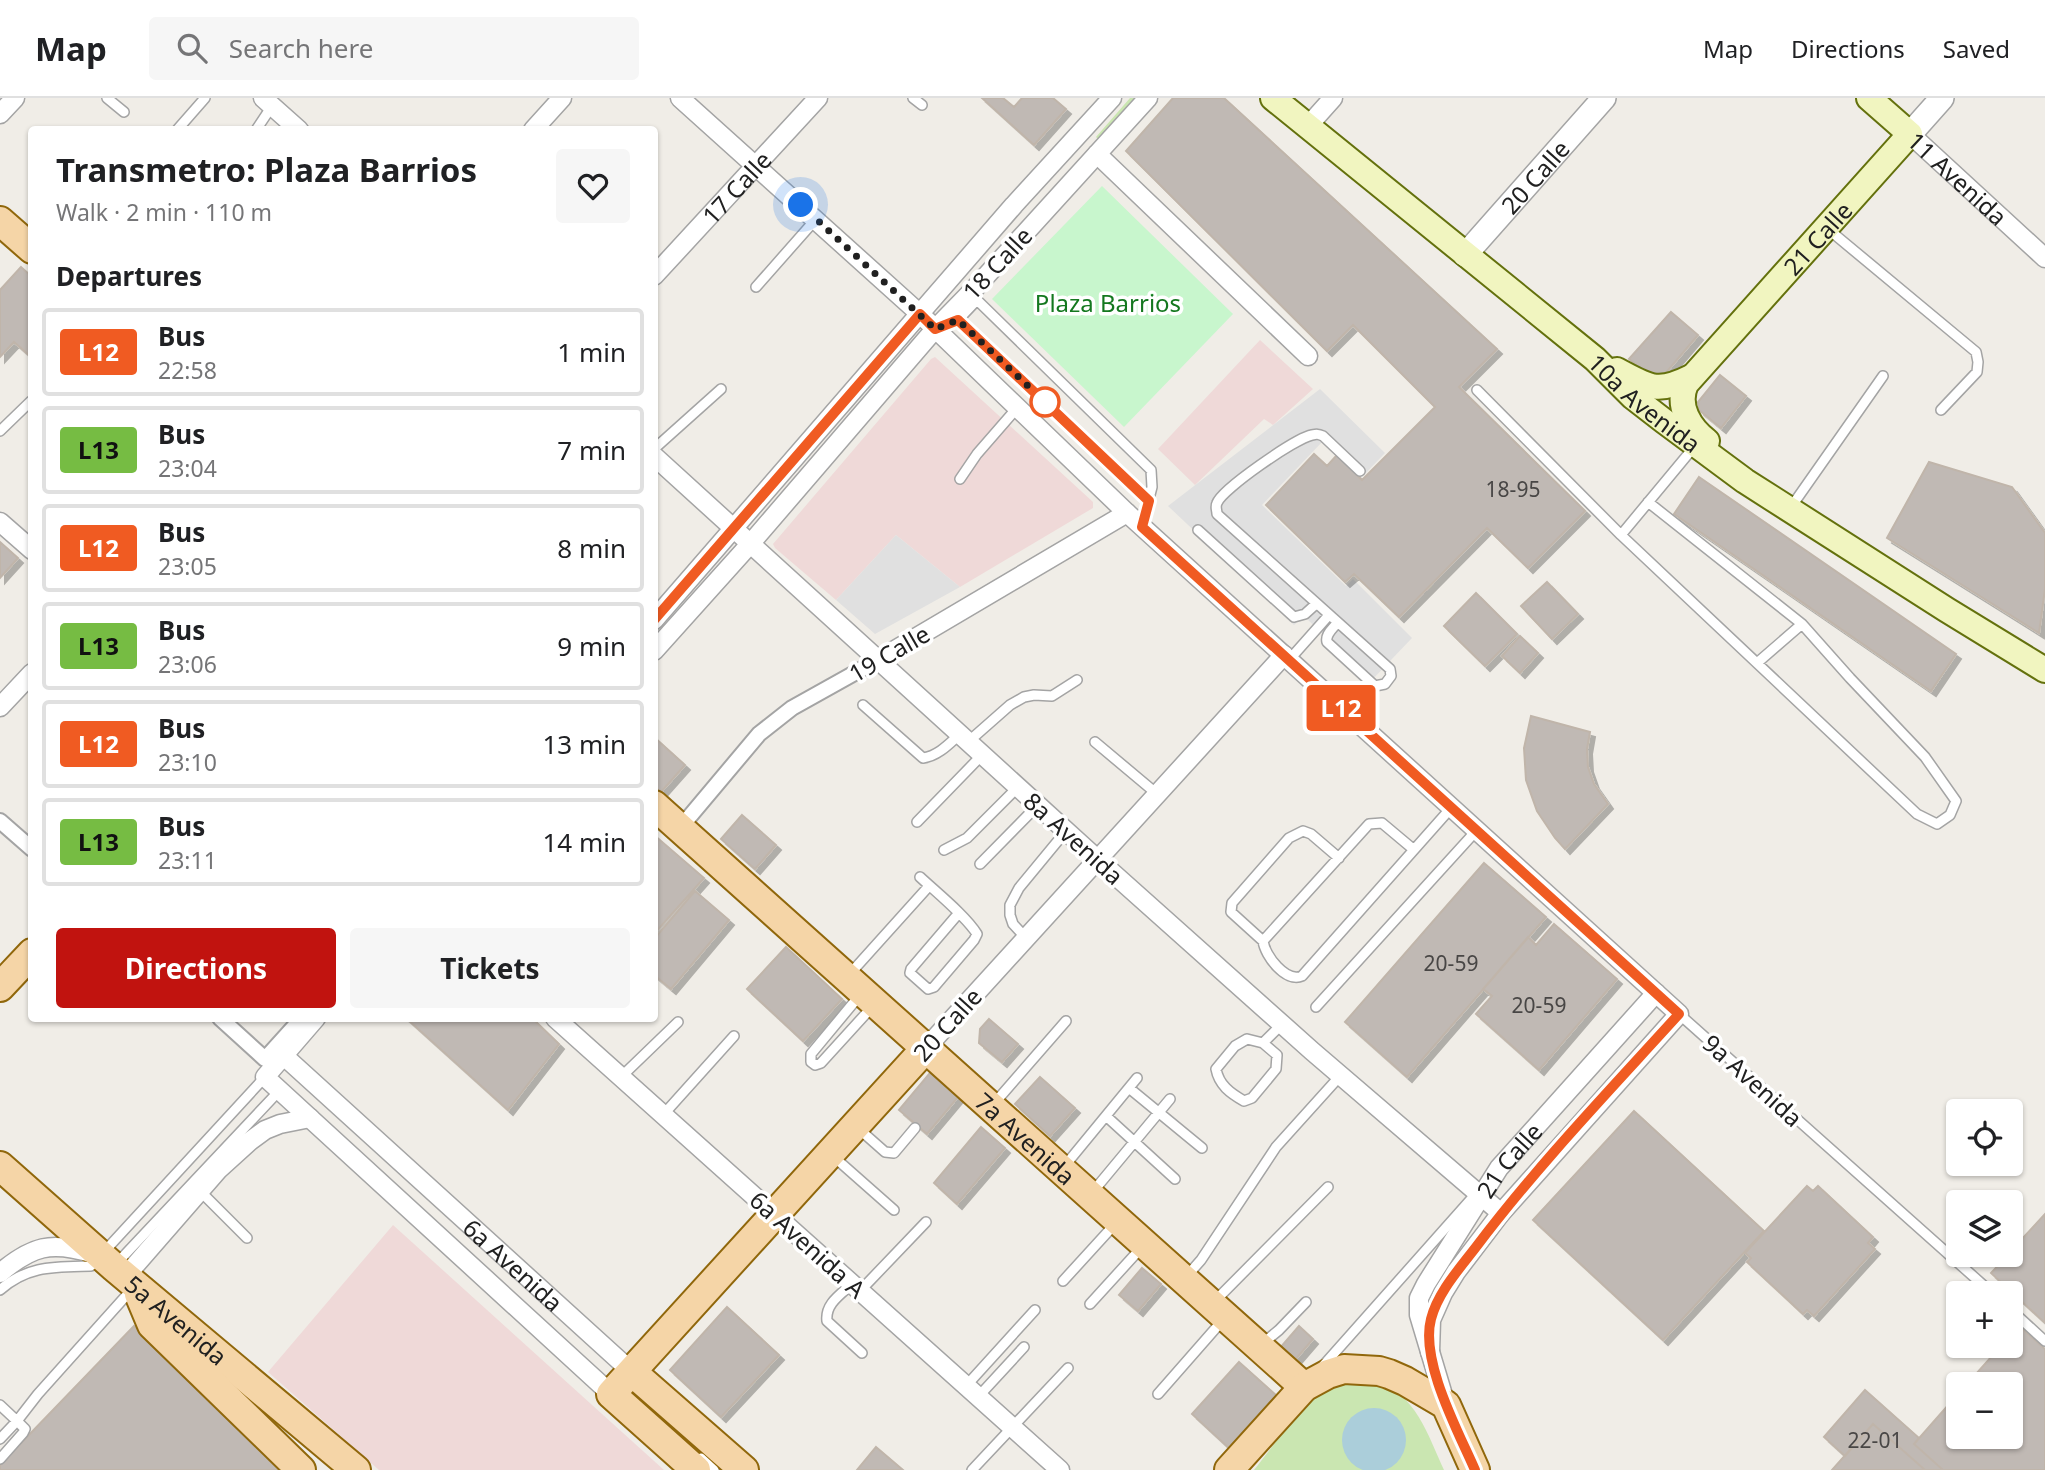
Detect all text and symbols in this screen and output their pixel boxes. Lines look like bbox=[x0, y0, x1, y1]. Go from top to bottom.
search box bbox=[149, 17, 639, 80]
text: Map bbox=[35, 26, 107, 71]
icon: search bbox=[173, 29, 211, 67]
text: Search here bbox=[229, 30, 373, 66]
text: Map bbox=[1703, 32, 1753, 65]
text: Directions bbox=[1791, 32, 1905, 65]
text: Saved bbox=[1943, 32, 2010, 65]
street label: 11 Avenida bbox=[1901, 124, 2015, 232]
street label: 20 Calle bbox=[1493, 132, 1576, 220]
street label: 17 Calle bbox=[694, 143, 778, 231]
text: Transmetro: Plaza Barrios bbox=[56, 147, 477, 192]
button: heart bbox=[556, 149, 630, 223]
your location bbox=[783, 187, 818, 222]
street label: 21 Calle bbox=[1775, 194, 1859, 282]
text: Walk · 2 min · 110 m bbox=[56, 196, 272, 228]
street label: 18 Calle bbox=[955, 219, 1039, 307]
text: Departures bbox=[56, 258, 202, 294]
park label: Plaza Barrios bbox=[1035, 286, 1181, 319]
text: Bus bbox=[158, 318, 205, 354]
text: 1 min bbox=[557, 334, 626, 370]
text: L12 bbox=[78, 335, 119, 368]
street label: 10a Avenida bbox=[1582, 346, 1708, 459]
text: 22:58 bbox=[158, 354, 217, 386]
unlabelled marker bbox=[1030, 387, 1060, 417]
text: Bus bbox=[158, 416, 205, 452]
text: 7 min bbox=[557, 432, 626, 468]
text: L13 bbox=[78, 433, 119, 466]
text: 23:04 bbox=[158, 452, 217, 484]
house number: 18-95 bbox=[1486, 475, 1540, 503]
text: Bus bbox=[158, 514, 205, 550]
text: 8 min bbox=[557, 530, 626, 566]
text: L12 bbox=[78, 531, 119, 564]
text: 23:05 bbox=[158, 550, 217, 582]
text: Bus bbox=[158, 612, 205, 648]
street label: 19 Calle bbox=[843, 617, 935, 689]
text: 9 min bbox=[557, 628, 626, 664]
text: L13 bbox=[78, 629, 119, 662]
text: 23:06 bbox=[158, 648, 217, 680]
line badge: L12 bbox=[1301, 685, 1381, 731]
text: L12 bbox=[1321, 691, 1361, 724]
text: Bus bbox=[158, 710, 205, 746]
text: 13 min bbox=[542, 726, 626, 762]
text: L12 bbox=[78, 727, 119, 760]
text: 23:10 bbox=[158, 746, 217, 778]
street label: 8a Avenida bbox=[1017, 784, 1131, 892]
text: Bus bbox=[158, 808, 205, 844]
text: 14 min bbox=[542, 824, 626, 860]
text: L13 bbox=[78, 825, 119, 858]
text: 23:11 bbox=[158, 844, 217, 876]
button: Directions bbox=[56, 928, 336, 1008]
button: Tickets bbox=[350, 928, 630, 1008]
house number: 20-59 bbox=[1424, 949, 1478, 977]
street label: 20 Calle bbox=[905, 980, 989, 1068]
house number: 20-59 bbox=[1512, 991, 1566, 1019]
street label: 9a Avenida bbox=[1696, 1026, 1810, 1134]
street label: 7a Avenida bbox=[969, 1084, 1083, 1191]
map controls bbox=[1946, 1099, 2023, 1449]
button: locate bbox=[1946, 1099, 2023, 1176]
street label: 21 Calle bbox=[1468, 1115, 1549, 1204]
street label: 6a Avenida A bbox=[743, 1183, 874, 1305]
button: layers bbox=[1946, 1190, 2023, 1267]
street label: 6a Avenida bbox=[457, 1211, 570, 1318]
street label: 5a Avenida bbox=[119, 1267, 235, 1372]
button: + bbox=[1946, 1281, 2023, 1358]
button: − bbox=[1946, 1372, 2023, 1449]
house number: 22-01 bbox=[1848, 1426, 1902, 1454]

